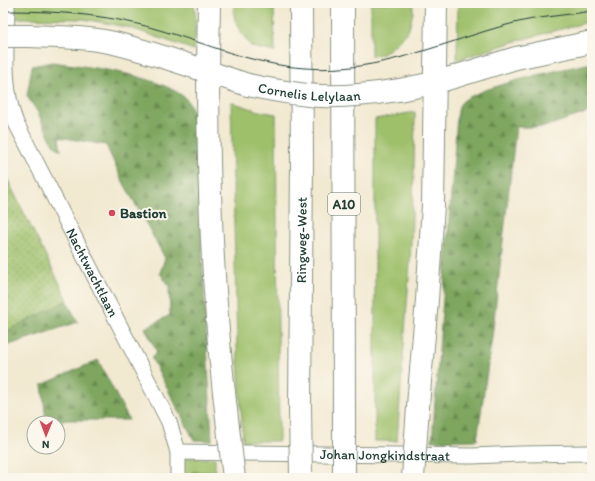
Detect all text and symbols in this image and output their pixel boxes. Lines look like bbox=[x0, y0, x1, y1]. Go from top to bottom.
street label: Cornelis Lelylaan bbox=[257, 79, 362, 105]
road number: A10 bbox=[328, 193, 360, 215]
street label: Ringweg-West bbox=[293, 197, 311, 283]
place label: Bastion bbox=[120, 205, 166, 222]
marker: Bastion bbox=[107, 208, 117, 218]
street label: Nachtwachtlaan bbox=[62, 225, 122, 320]
north arrow bbox=[26, 415, 66, 455]
text: N bbox=[42, 438, 50, 451]
street label: Johan Jongkindstraat bbox=[320, 446, 450, 465]

